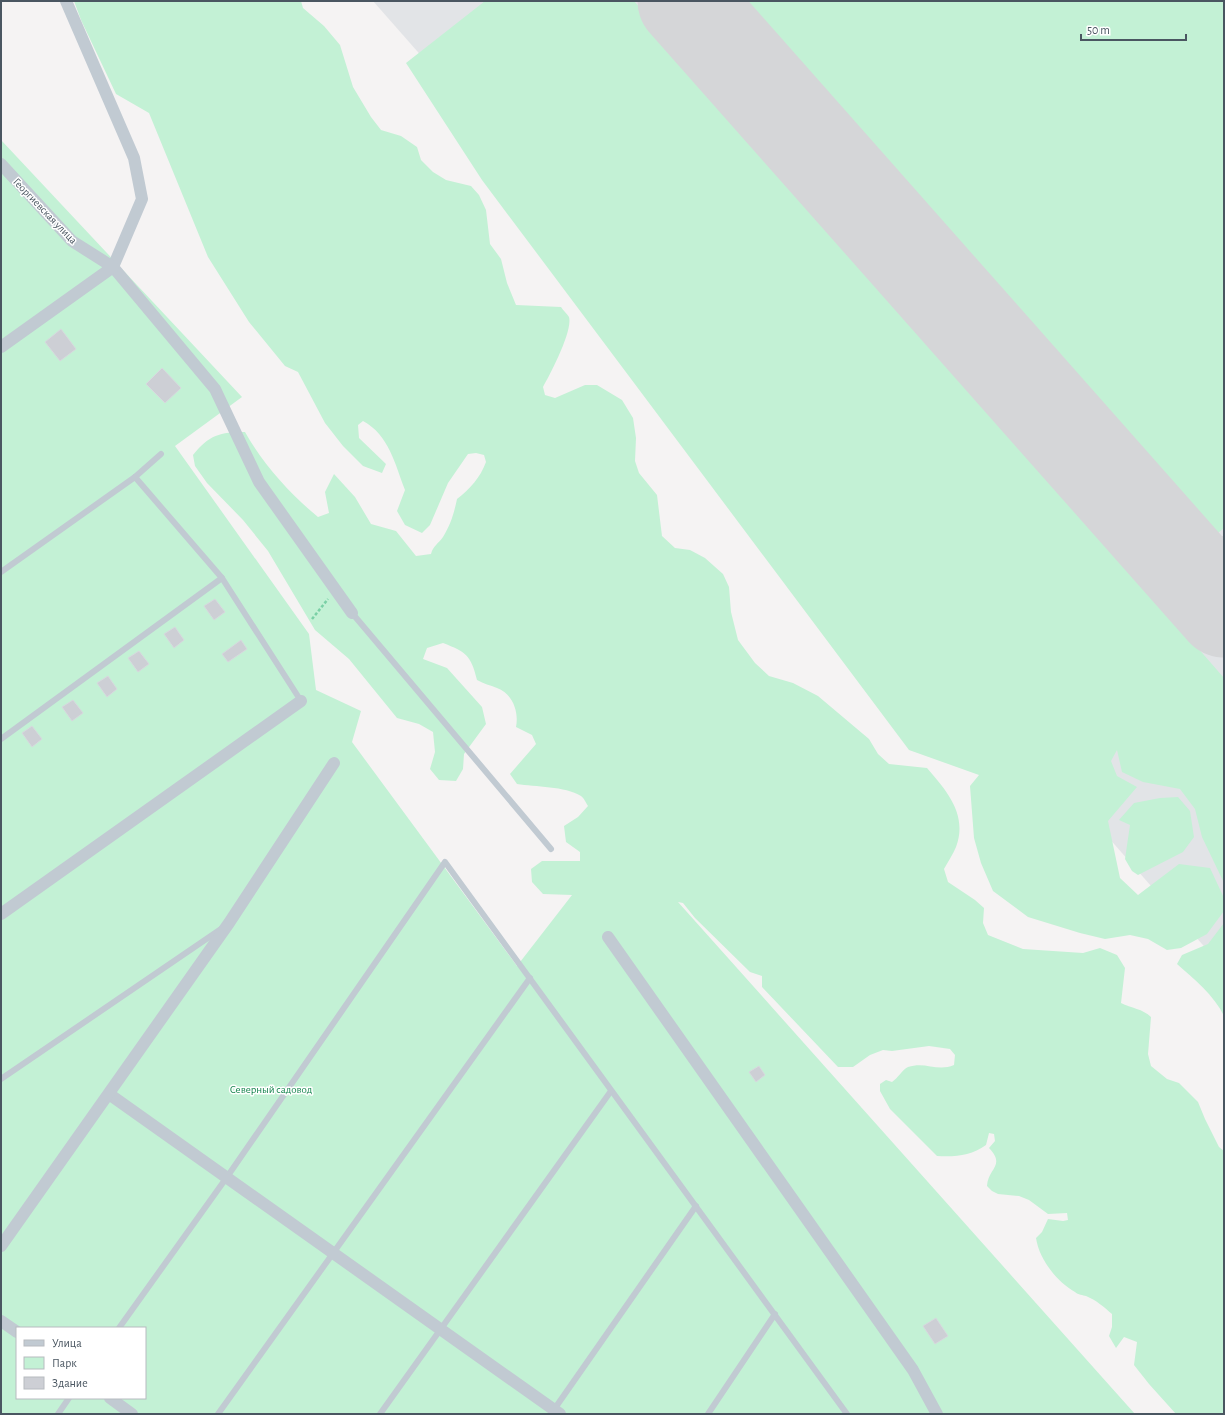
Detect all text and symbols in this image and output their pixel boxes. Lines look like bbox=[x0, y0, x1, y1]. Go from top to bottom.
scale bar bbox=[1081, 16, 1186, 42]
text: 50 m bbox=[1087, 24, 1110, 36]
street label: Георгиевская улица bbox=[11, 176, 79, 246]
park label: Северный садовод bbox=[230, 1084, 313, 1095]
legend bbox=[16, 1327, 146, 1399]
text: Улица bbox=[52, 1337, 82, 1349]
text: Парк bbox=[52, 1357, 77, 1369]
text: Здание bbox=[52, 1377, 88, 1389]

